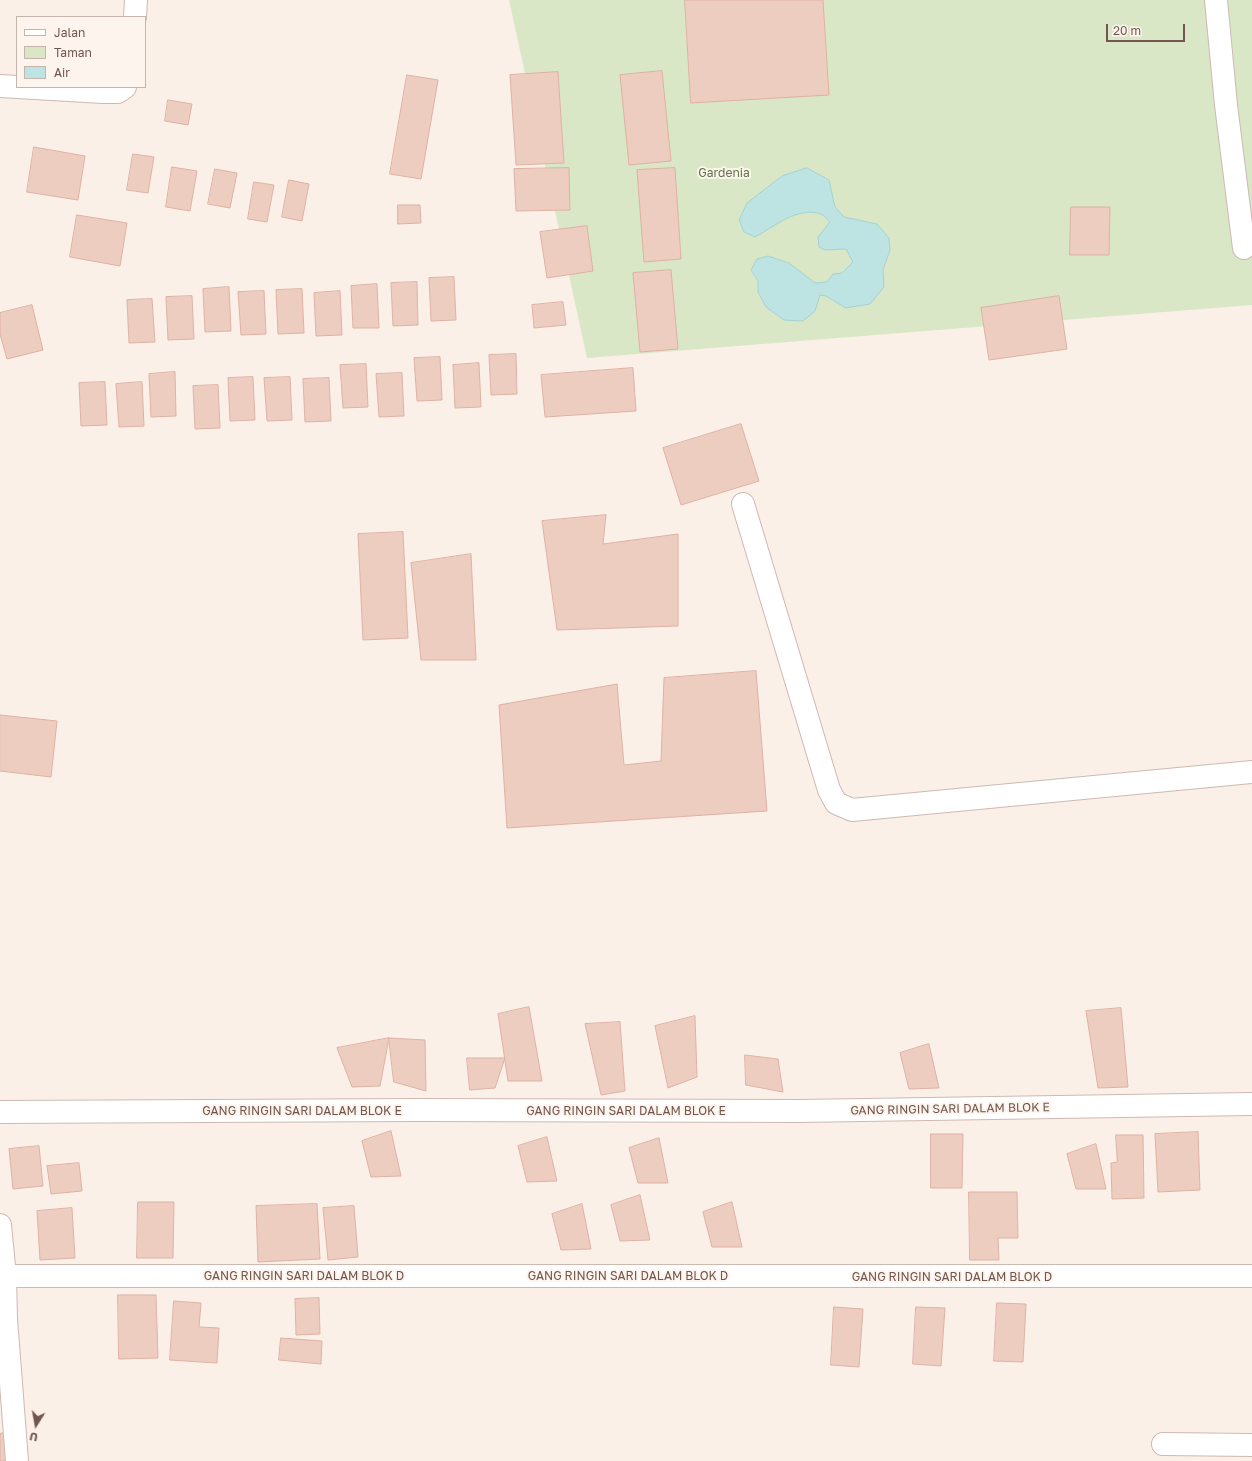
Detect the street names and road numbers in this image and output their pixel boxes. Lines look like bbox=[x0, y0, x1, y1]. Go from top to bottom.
street label: GANG RINGIN SARI DALAM BLOK E bbox=[850, 1100, 1050, 1118]
street label: GANG RINGIN SARI DALAM BLOK E bbox=[202, 1104, 402, 1118]
street label: GANG RINGIN SARI DALAM BLOK E bbox=[526, 1104, 726, 1118]
street label: GANG RINGIN SARI DALAM BLOK D bbox=[204, 1269, 404, 1283]
street label: GANG RINGIN SARI DALAM BLOK D bbox=[528, 1269, 728, 1283]
street label: GANG RINGIN SARI DALAM BLOK D bbox=[852, 1270, 1052, 1284]

